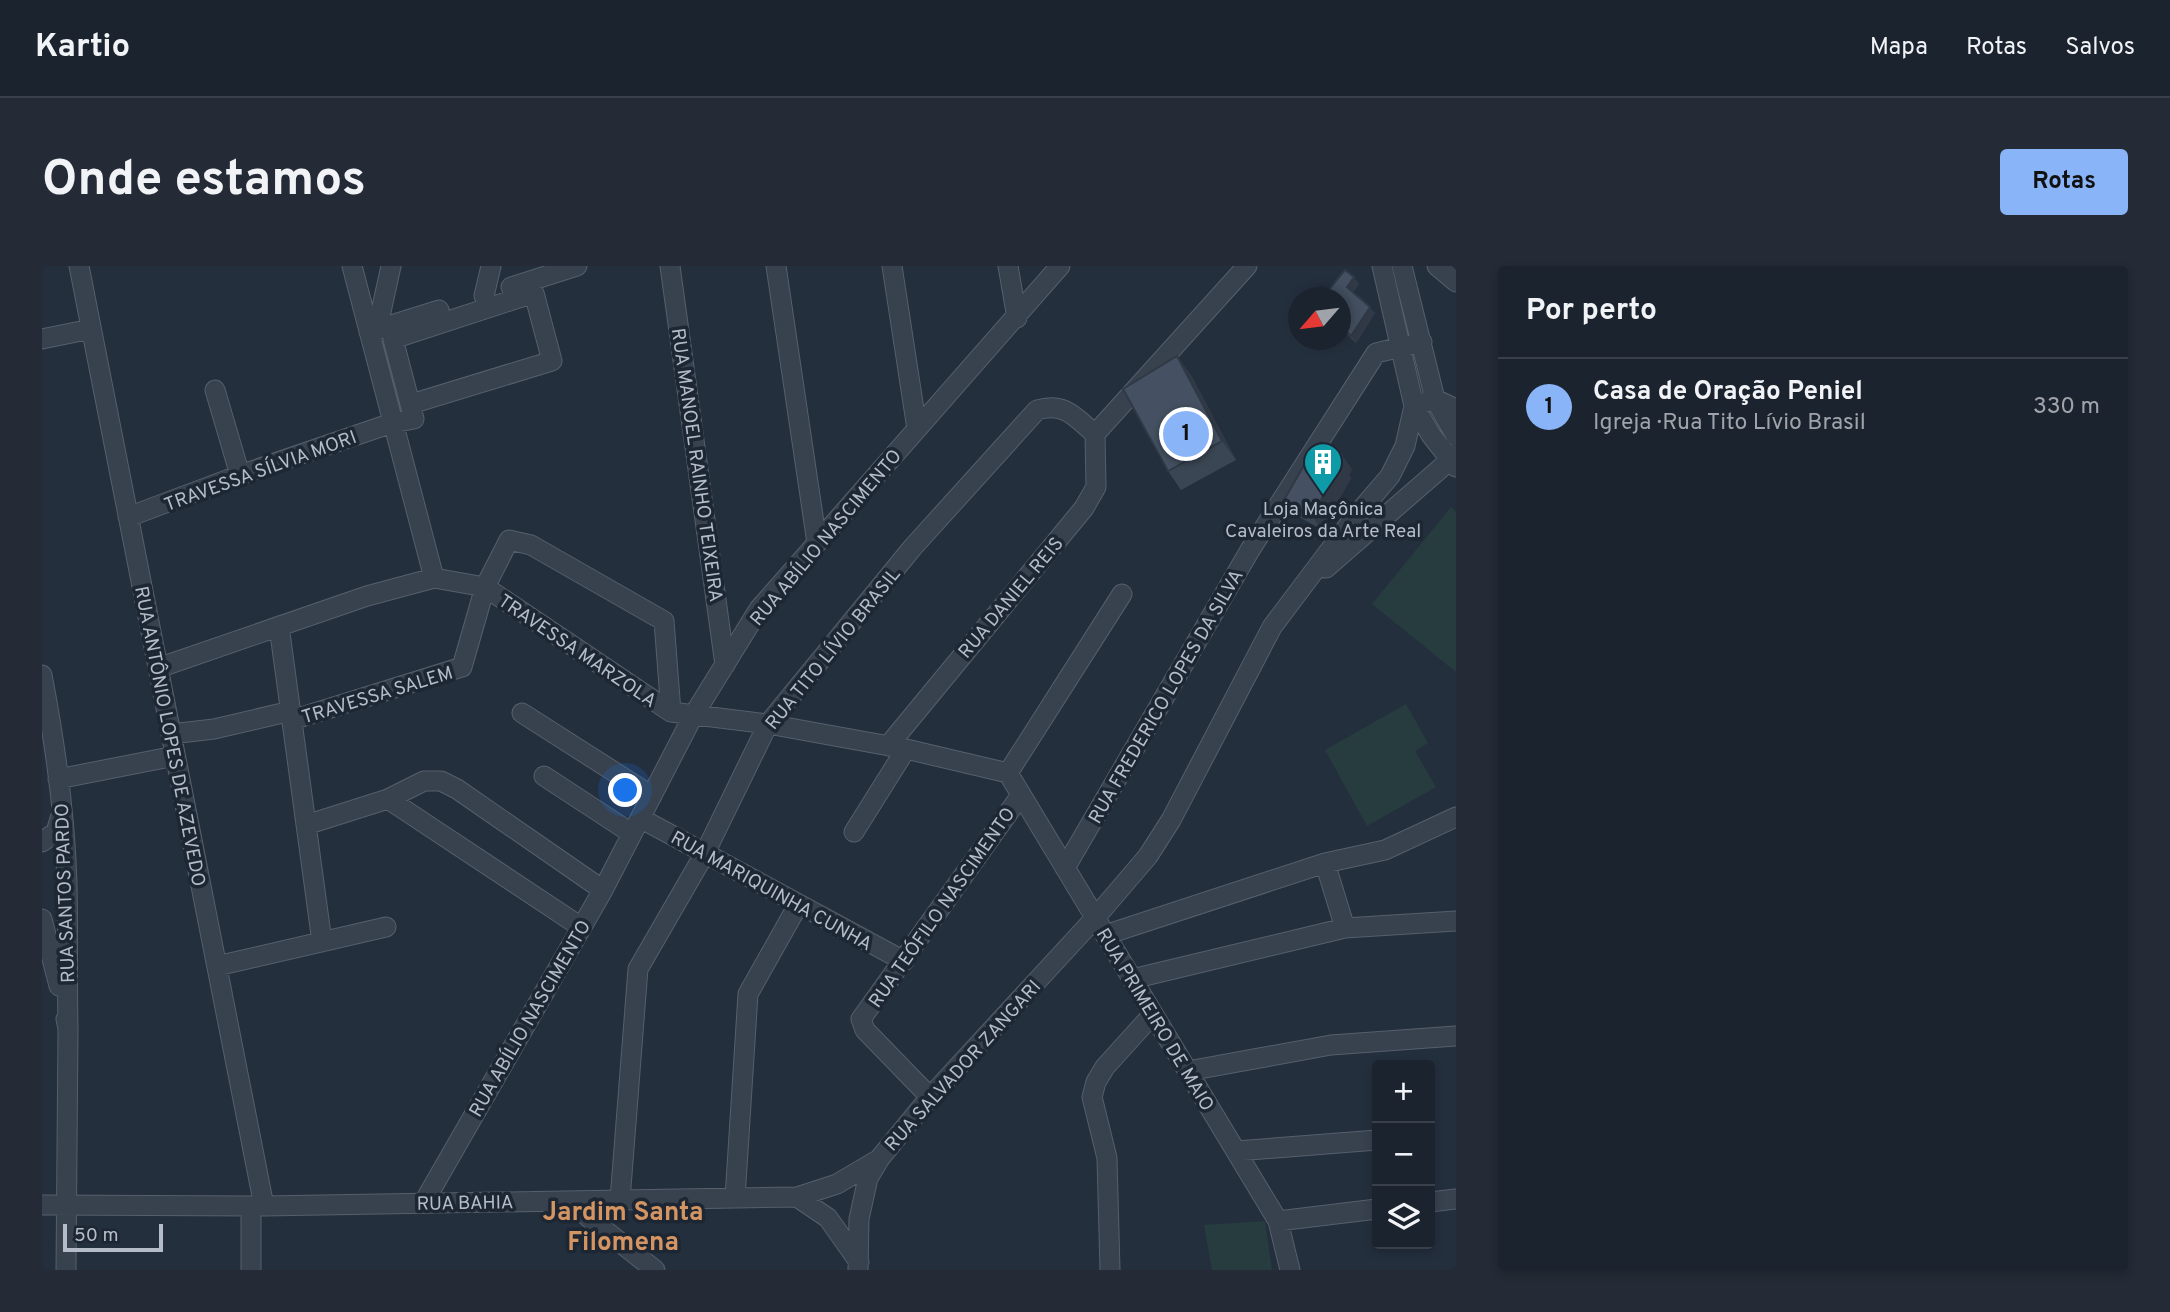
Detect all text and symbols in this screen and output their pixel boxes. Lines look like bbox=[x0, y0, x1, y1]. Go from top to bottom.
text: Kartio bbox=[35, 27, 130, 69]
text: Mapa bbox=[1870, 33, 1928, 63]
text: Rotas bbox=[1966, 33, 2027, 63]
text: Salvos bbox=[2065, 33, 2135, 63]
button: Rotas bbox=[2000, 149, 2128, 215]
text: Onde estamos bbox=[42, 151, 366, 213]
north arrow bbox=[1288, 287, 1351, 350]
text: Por perto bbox=[1526, 293, 1657, 330]
street label: RUA MANOEL RAINHO TEIXEIRA bbox=[665, 327, 727, 604]
text: Casa de Oração Peniel bbox=[1593, 376, 1863, 409]
text: 1 bbox=[1544, 393, 1554, 422]
text: 330 m bbox=[2033, 393, 2100, 422]
pin: 1 bbox=[1163, 408, 1209, 460]
text: Igreja · Rua Tito Lívio Brasil bbox=[1593, 409, 1866, 438]
street label: TRAVESSA SÍLVIA MORI bbox=[161, 425, 360, 518]
building icon: Loja Maçônica Cavaleiros da Arte Real bbox=[1302, 441, 1344, 496]
street label: RUA ABÍLIO NASCIMENTO bbox=[745, 444, 908, 632]
place label: Loja Maçônica Cavaleiros da Arte Real bbox=[1225, 498, 1421, 544]
street label: RUA DANIEL REIS bbox=[954, 533, 1069, 664]
street label: RUA TITO LÍVIO BRASIL bbox=[760, 562, 907, 735]
street label: RUA FREDERICO LOPES DA SILVA bbox=[1084, 566, 1250, 828]
street label: RUA ANTÔNIO LOPES DE AZEVEDO bbox=[128, 584, 211, 889]
street label: TRAVESSA MARZOLA bbox=[493, 590, 661, 714]
street label: TRAVESSA SALEM bbox=[299, 662, 456, 730]
your location bbox=[608, 773, 642, 807]
street label: RUA SANTOS PARDO bbox=[51, 803, 81, 983]
street label: RUA TEÓFILO NASCIMENTO bbox=[863, 803, 1021, 1013]
street label: RUA MARIQUINHA CUNHA bbox=[666, 826, 876, 957]
street label: RUA ABÍLIO NASCIMENTO bbox=[464, 916, 597, 1122]
street label: RUA PRIMEIRO DE MAIO bbox=[1090, 924, 1218, 1116]
street label: RUA SALVADOR ZANGARI bbox=[880, 976, 1047, 1157]
map controls bbox=[1372, 1060, 1435, 1249]
button: + bbox=[1372, 1060, 1435, 1123]
button: − bbox=[1372, 1123, 1435, 1186]
button: layers bbox=[1372, 1186, 1435, 1249]
street label: RUA BAHIA bbox=[416, 1191, 514, 1217]
district label: Jardim Santa Filomena bbox=[542, 1197, 704, 1260]
scale bar bbox=[63, 1221, 163, 1253]
text: 50 m bbox=[74, 1224, 119, 1248]

